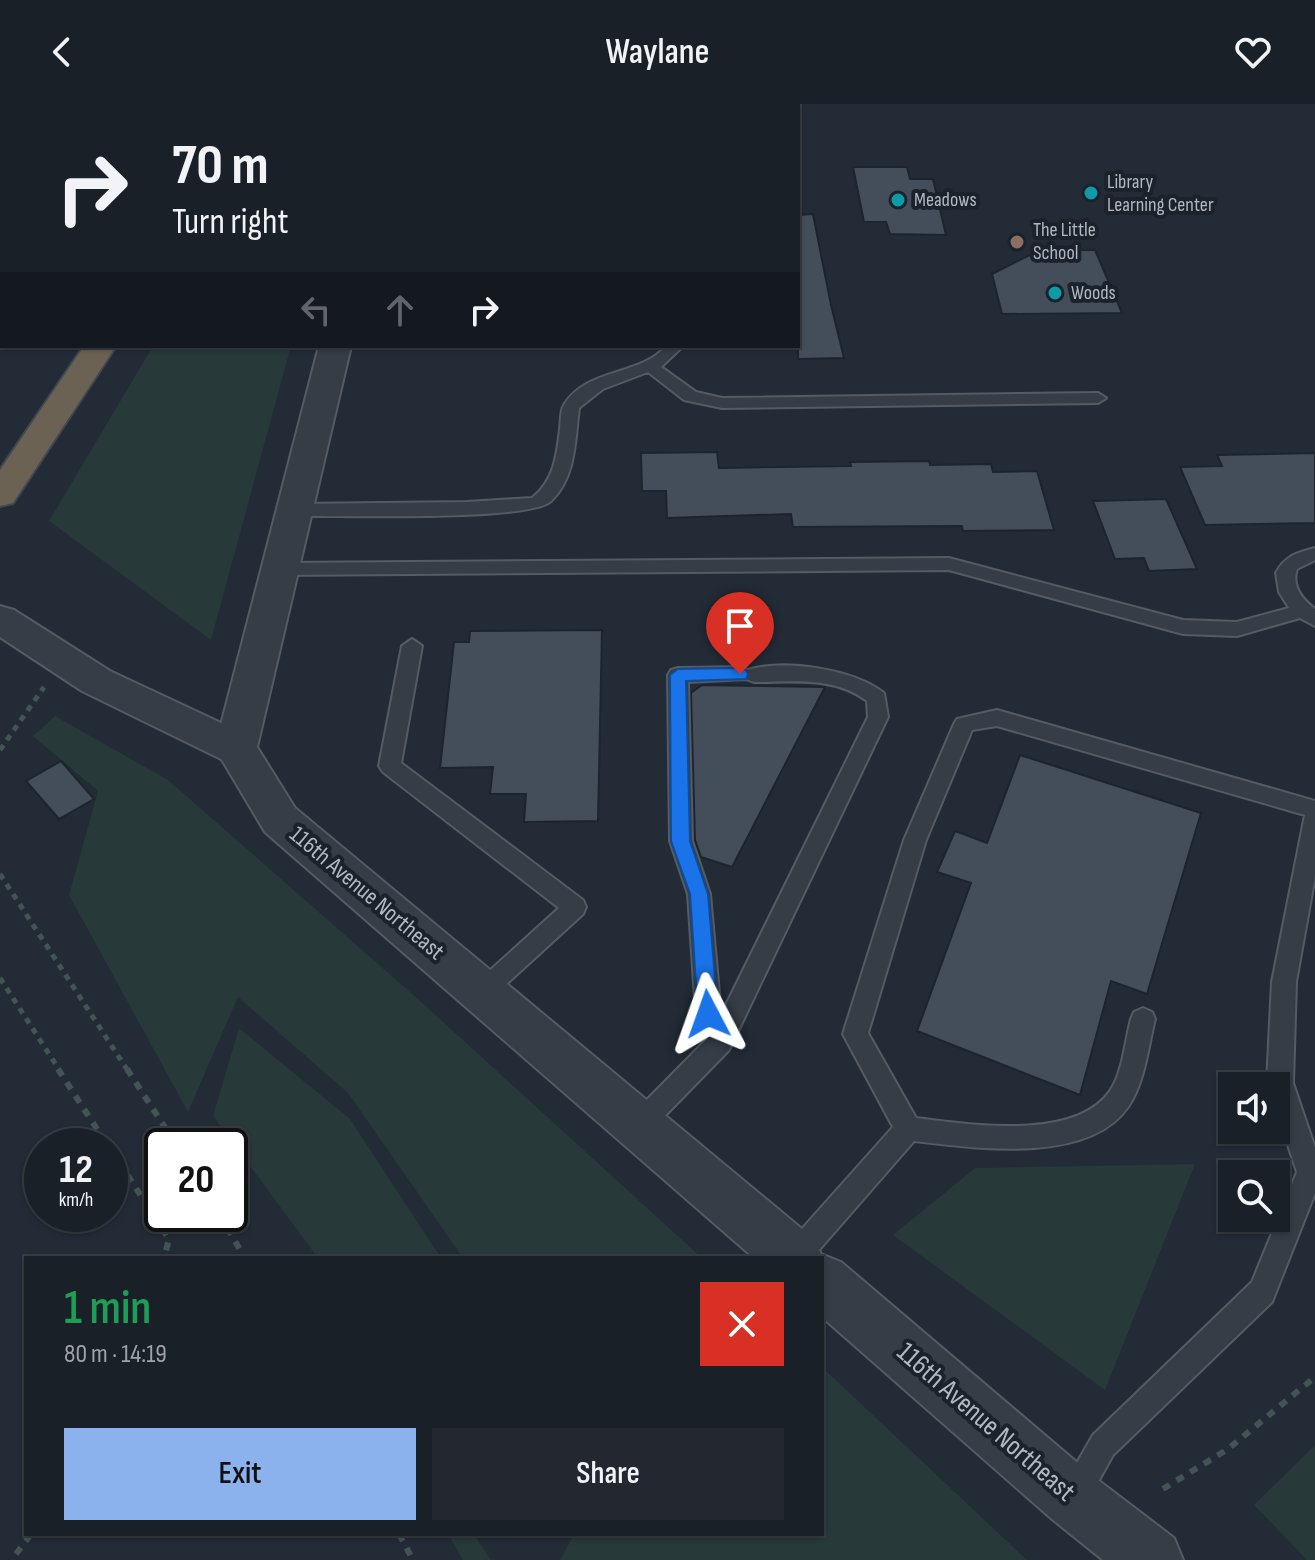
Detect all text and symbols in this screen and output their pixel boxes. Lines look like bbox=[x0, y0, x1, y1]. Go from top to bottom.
icon: back bbox=[40, 30, 84, 74]
icon: heart bbox=[1231, 30, 1275, 74]
text: Waylane bbox=[605, 31, 710, 74]
text: 70 m bbox=[172, 133, 269, 200]
icon: right bbox=[40, 136, 144, 240]
place label: Library Learning Center bbox=[1107, 170, 1214, 217]
marker: Library Learning Center bbox=[1082, 184, 1100, 202]
place label: Meadows bbox=[914, 188, 977, 212]
marker: Meadows bbox=[889, 191, 907, 209]
text: Turn right bbox=[172, 201, 289, 244]
place label: The Little School bbox=[1033, 218, 1096, 265]
marker: The Little School bbox=[1008, 233, 1026, 251]
place label: Woods bbox=[1071, 281, 1116, 305]
marker: Woods bbox=[1046, 284, 1064, 302]
icon: left bbox=[294, 288, 338, 332]
icon: ahead bbox=[378, 288, 422, 332]
icon: right bbox=[462, 288, 506, 332]
pin bbox=[706, 592, 774, 674]
icon: arrive bbox=[718, 604, 762, 648]
street label: 116th Avenue Northeast bbox=[284, 820, 450, 966]
position arrow bbox=[666, 972, 750, 1056]
map controls bbox=[1218, 1072, 1290, 1232]
button: sound bbox=[1218, 1072, 1290, 1144]
speed limit sign: 20 bbox=[144, 1128, 248, 1232]
text: 12 bbox=[59, 1146, 93, 1194]
button: search bbox=[1218, 1160, 1290, 1232]
text: km/h bbox=[59, 1188, 93, 1212]
text: 1 min bbox=[64, 1280, 151, 1337]
button: close bbox=[700, 1282, 784, 1366]
street label: 116th Avenue Northeast bbox=[890, 1336, 1082, 1508]
text: 80 m · 14:19 bbox=[64, 1339, 167, 1370]
button: Exit bbox=[64, 1428, 416, 1520]
button: Share bbox=[432, 1428, 784, 1520]

